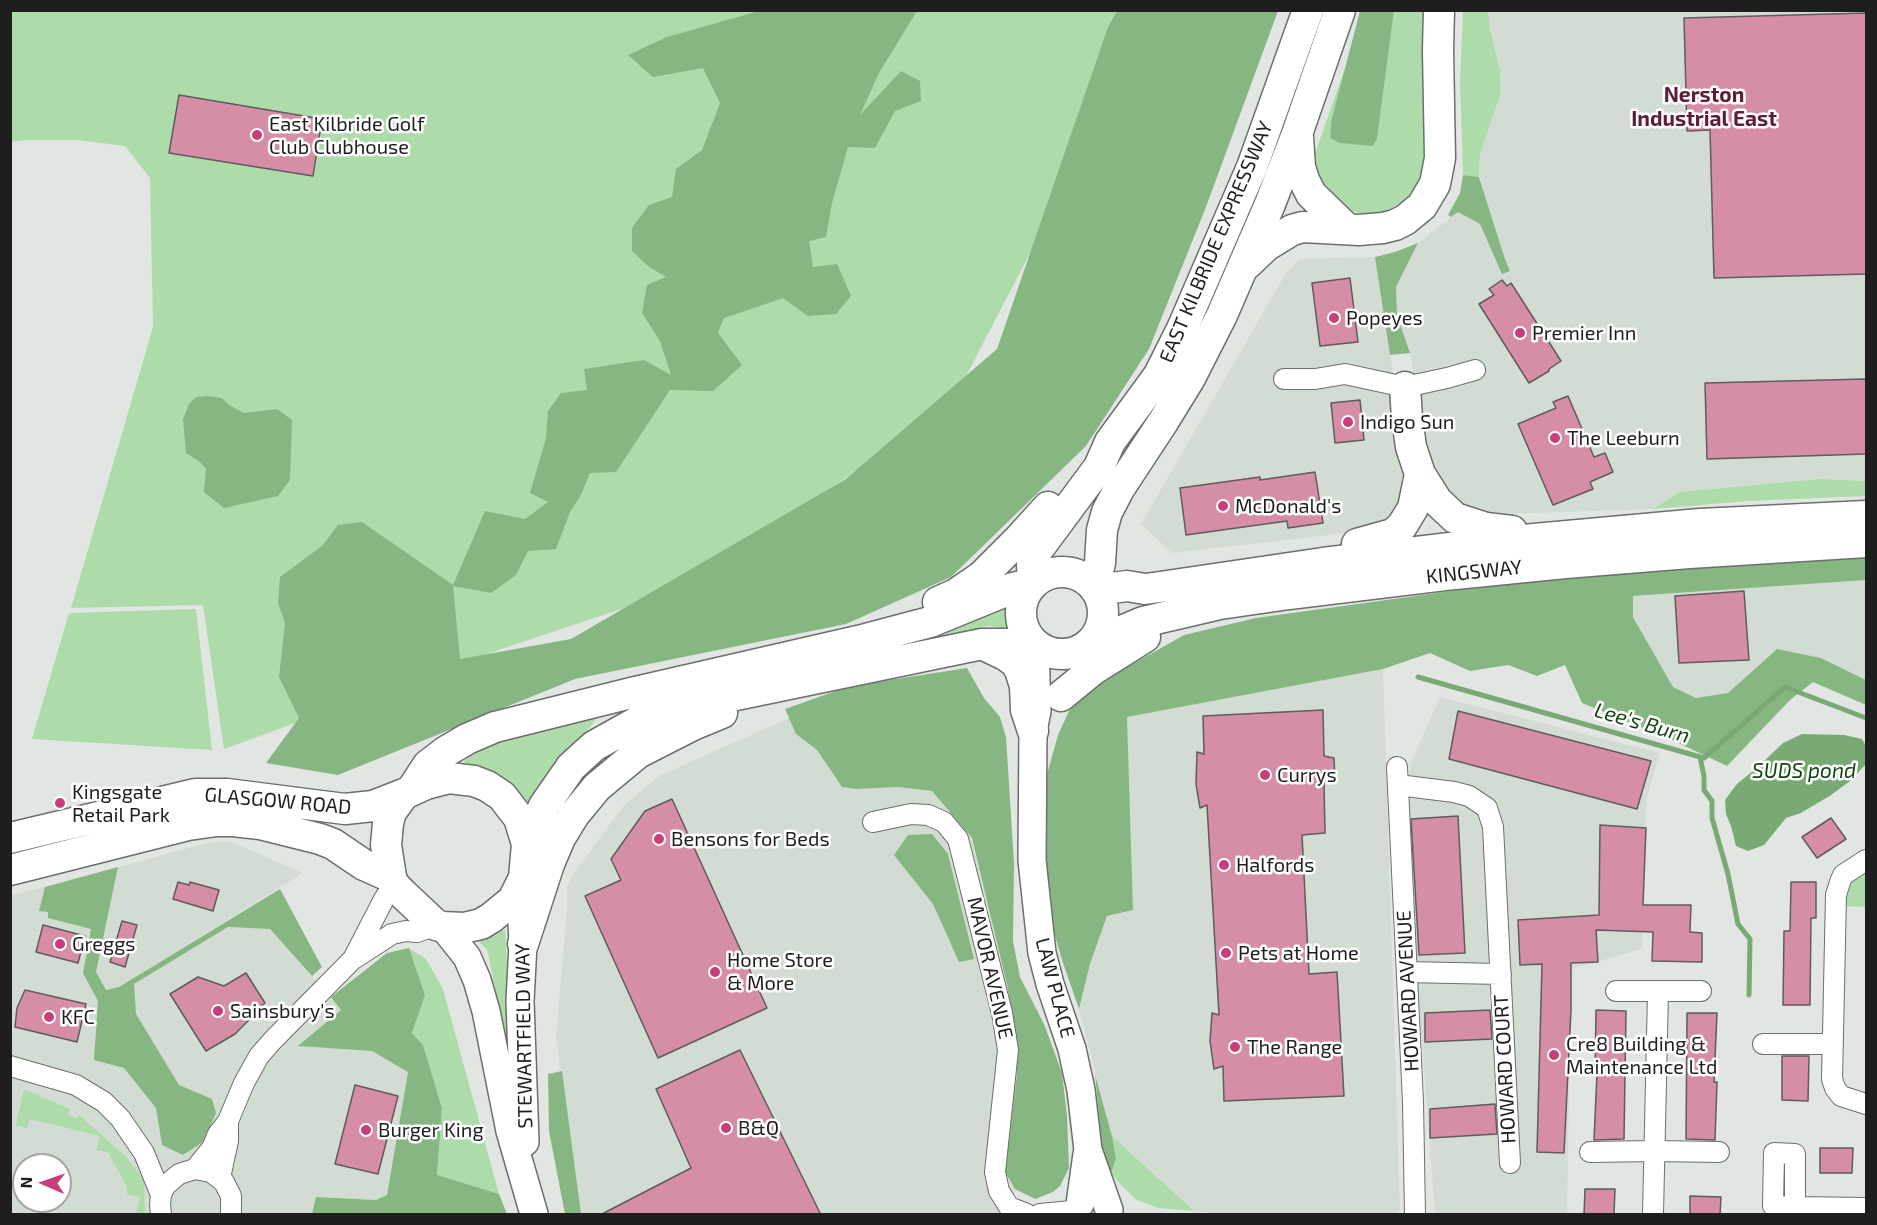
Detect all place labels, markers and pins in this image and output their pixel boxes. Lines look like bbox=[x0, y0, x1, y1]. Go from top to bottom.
place label: East Kilbride Golf Club Clubhouse bbox=[269, 112, 425, 159]
marker: East Kilbride Golf Club Clubhouse bbox=[250, 128, 264, 142]
place label: Popeyes bbox=[1346, 306, 1423, 330]
marker: Popeyes bbox=[1327, 311, 1341, 325]
place label: Premier Inn bbox=[1532, 321, 1636, 345]
marker: Premier Inn bbox=[1513, 326, 1527, 340]
place label: Indigo Sun bbox=[1360, 410, 1454, 434]
marker: Indigo Sun bbox=[1341, 415, 1355, 429]
place label: The Leeburn bbox=[1567, 426, 1680, 450]
marker: The Leeburn bbox=[1548, 431, 1562, 445]
place label: McDonald's bbox=[1235, 494, 1341, 518]
marker: McDonald's bbox=[1216, 499, 1230, 513]
place label: Currys bbox=[1277, 763, 1337, 787]
marker: Currys bbox=[1258, 768, 1272, 782]
place label: Kingsgate Retail Park bbox=[72, 780, 170, 827]
marker: Kingsgate Retail Park bbox=[53, 796, 67, 810]
place label: Bensons for Beds bbox=[671, 827, 830, 851]
marker: Bensons for Beds bbox=[652, 832, 666, 846]
place label: Halfords bbox=[1236, 853, 1314, 877]
marker: Halfords bbox=[1217, 858, 1231, 872]
place label: Greggs bbox=[72, 932, 136, 956]
marker: Greggs bbox=[53, 937, 67, 951]
place label: Pets at Home bbox=[1238, 941, 1359, 965]
marker: Pets at Home bbox=[1219, 946, 1233, 960]
place label: Home Store & More bbox=[727, 948, 833, 995]
marker: Home Store & More bbox=[708, 965, 722, 979]
place label: Sainsbury's bbox=[230, 999, 335, 1023]
marker: Sainsbury's bbox=[211, 1004, 225, 1018]
place label: KFC bbox=[61, 1005, 95, 1029]
marker: KFC bbox=[42, 1010, 56, 1024]
place label: Cre8 Building & Maintenance Ltd bbox=[1566, 1032, 1717, 1079]
place label: The Range bbox=[1247, 1035, 1342, 1059]
marker: The Range bbox=[1228, 1040, 1242, 1054]
marker: Cre8 Building & Maintenance Ltd bbox=[1547, 1048, 1561, 1062]
place label: B&Q bbox=[738, 1116, 779, 1140]
place label: Burger King bbox=[378, 1118, 484, 1142]
marker: B&Q bbox=[719, 1121, 733, 1135]
marker: Burger King bbox=[359, 1123, 373, 1137]

